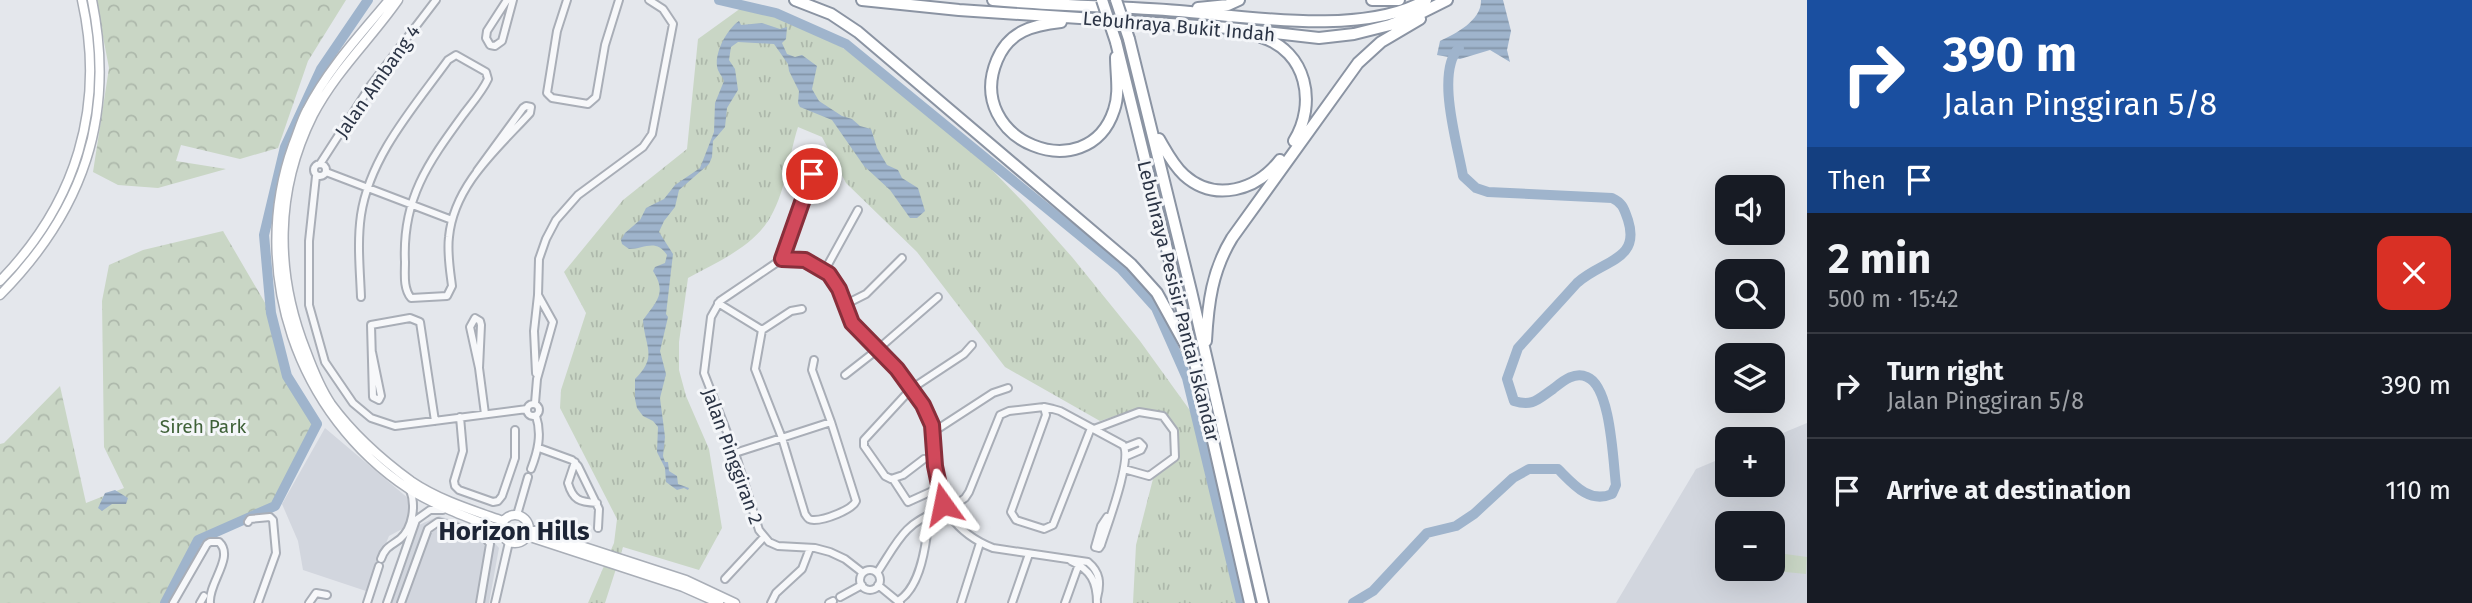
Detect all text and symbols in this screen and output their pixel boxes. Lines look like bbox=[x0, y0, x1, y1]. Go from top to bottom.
street label: Lebuhraya Bukit Indah bbox=[1082, 7, 1276, 46]
street label: Jalan Ambang 4 bbox=[330, 20, 425, 142]
text: 390 m bbox=[1943, 25, 2077, 84]
icon: right bbox=[1828, 28, 1919, 119]
text: Jalan Pinggiran 5/8 bbox=[1943, 85, 2217, 123]
pin bbox=[782, 144, 842, 204]
icon: arrive bbox=[793, 155, 831, 193]
street label: Lebuhraya Pesisir Pantai Iskandar bbox=[1132, 158, 1225, 445]
icon: arrive bbox=[1900, 161, 1938, 199]
text: Then bbox=[1828, 165, 1886, 196]
map controls bbox=[1715, 175, 1785, 581]
button: sound bbox=[1715, 175, 1785, 245]
text: 2 min bbox=[1828, 234, 1931, 284]
button: close bbox=[2377, 236, 2451, 310]
button: search bbox=[1715, 259, 1785, 329]
text: 500 m · 15:42 bbox=[1828, 285, 1959, 313]
button: layers bbox=[1715, 343, 1785, 413]
text: Turn right bbox=[1887, 356, 2004, 387]
icon: right bbox=[1828, 367, 1866, 405]
text: 390 m bbox=[2381, 370, 2451, 401]
street label: Jalan Pinggiran 2 bbox=[697, 385, 768, 527]
text: Jalan Pinggiran 5/8 bbox=[1887, 387, 2084, 415]
park label: Sireh Park bbox=[160, 415, 246, 438]
button: + bbox=[1715, 427, 1785, 497]
position arrow bbox=[906, 467, 980, 541]
icon: arrive bbox=[1828, 472, 1866, 510]
text: Arrive at destination bbox=[1887, 475, 2131, 506]
text: 110 m bbox=[2385, 475, 2451, 506]
button: − bbox=[1715, 511, 1785, 581]
district label: Horizon Hills bbox=[439, 516, 590, 547]

